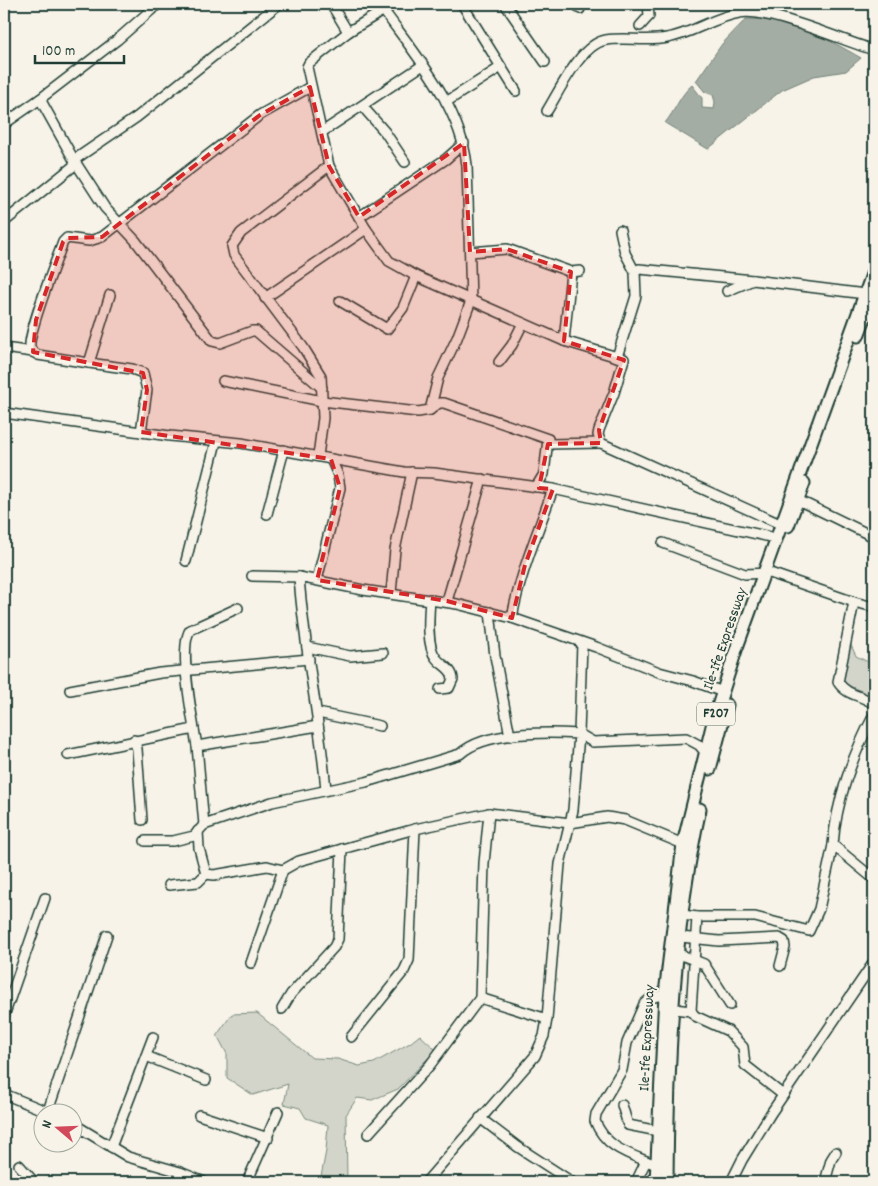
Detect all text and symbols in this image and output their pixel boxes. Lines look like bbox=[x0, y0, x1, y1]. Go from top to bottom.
scale bar bbox=[35, 32, 124, 64]
text: 100 m bbox=[42, 41, 75, 63]
street label: Ile-Ife Expressway bbox=[698, 584, 754, 693]
road number: F207 bbox=[697, 702, 735, 726]
street label: Ile-Ife Expressway bbox=[634, 983, 662, 1092]
north arrow bbox=[32, 1104, 82, 1154]
text: N bbox=[37, 1118, 58, 1131]

